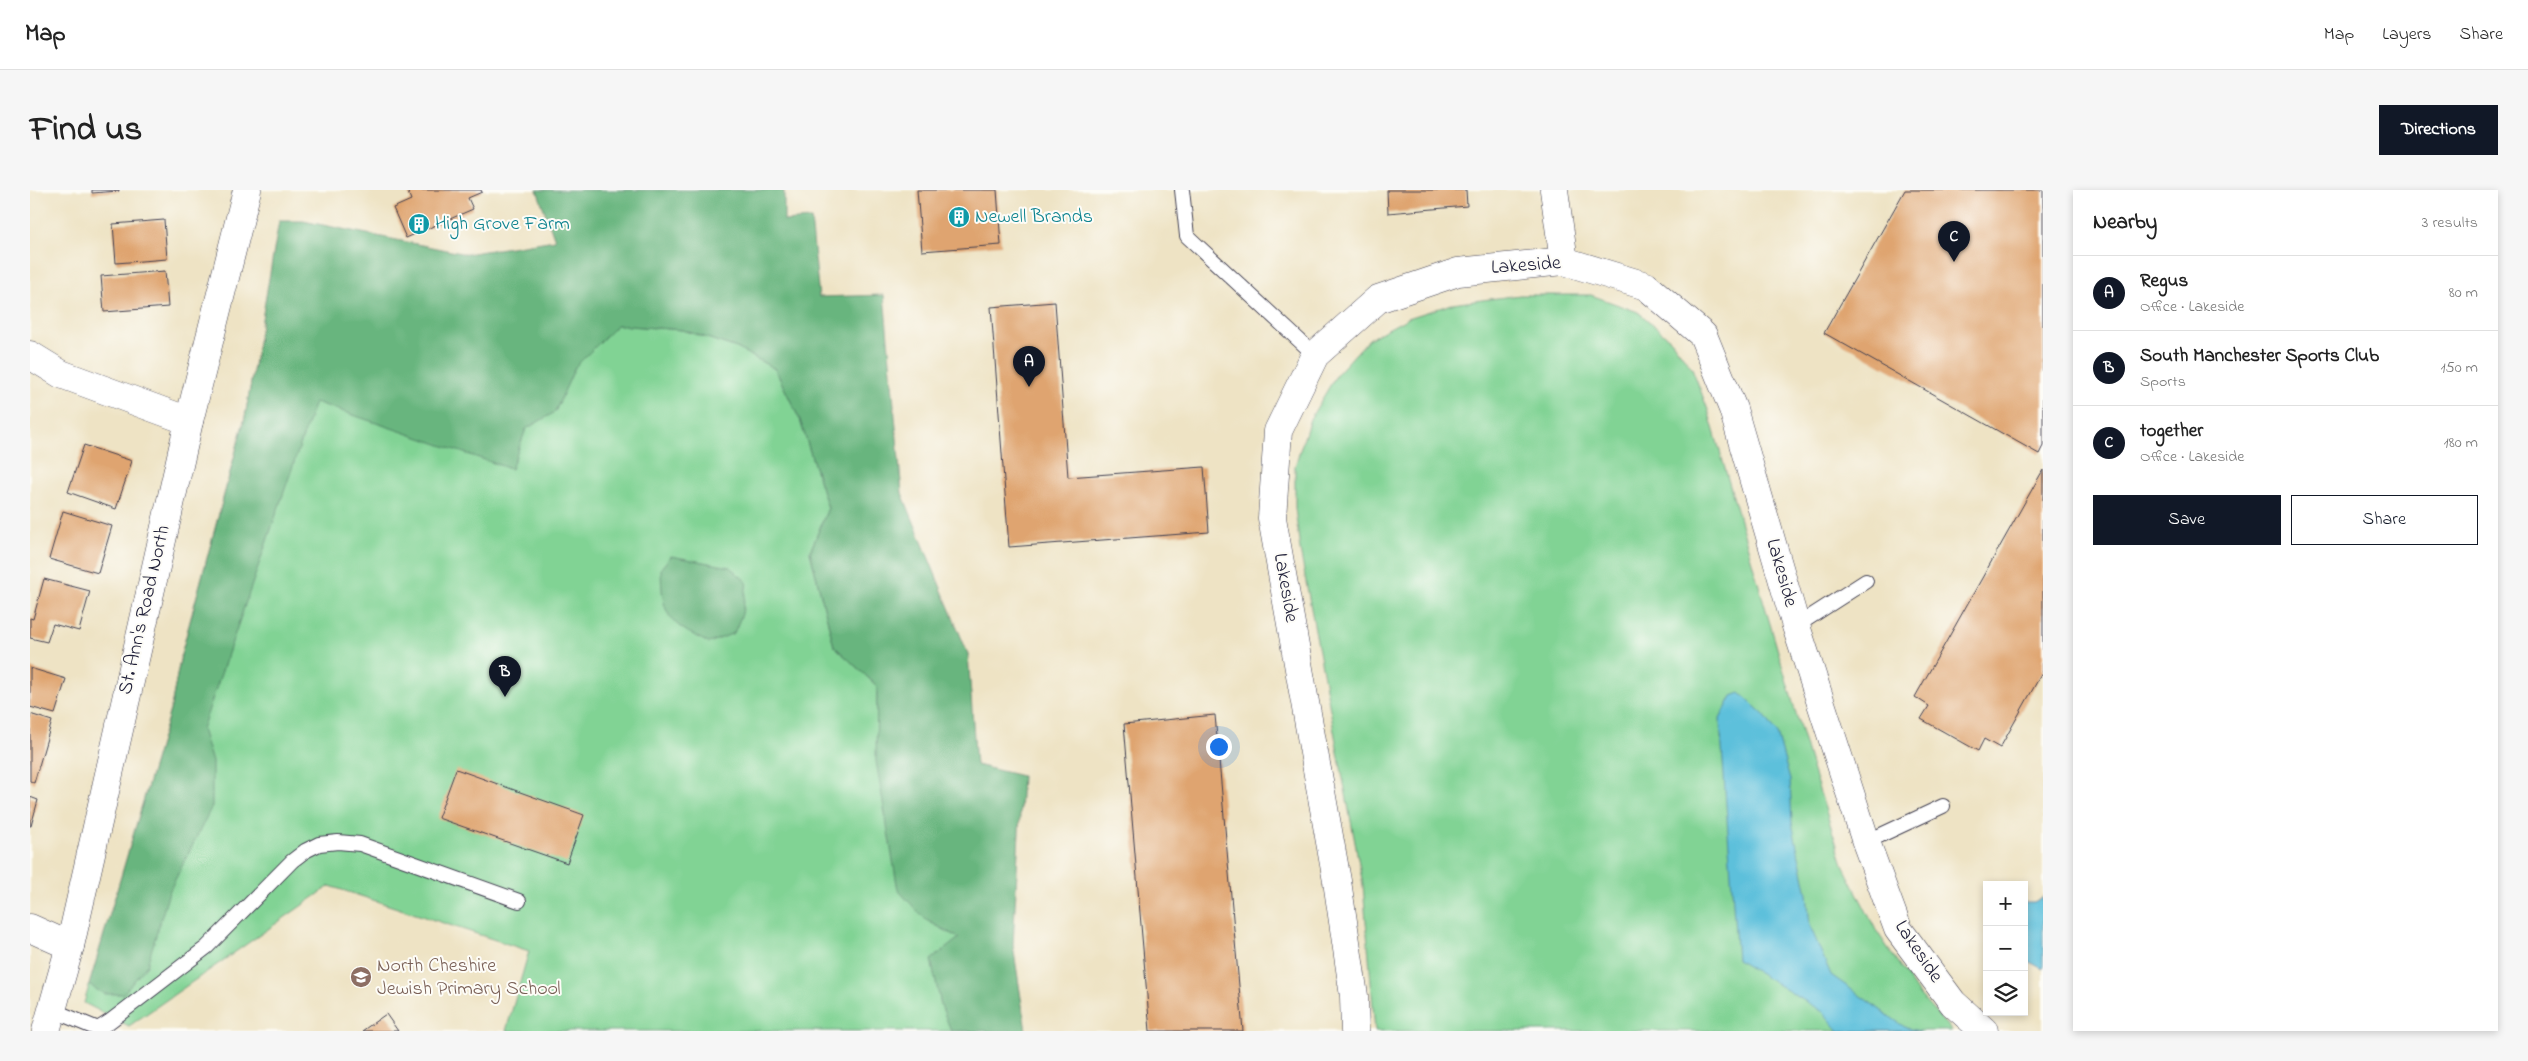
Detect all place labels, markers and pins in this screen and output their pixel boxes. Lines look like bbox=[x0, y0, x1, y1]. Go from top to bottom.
place label: Newell Brands bbox=[975, 203, 1093, 232]
building icon: Newell Brands bbox=[947, 205, 971, 229]
place label: High Grove Farm bbox=[435, 210, 570, 240]
building icon: High Grove Farm bbox=[407, 212, 431, 236]
pin: C bbox=[1938, 221, 1970, 262]
pin: A bbox=[1013, 346, 1045, 387]
pin: B bbox=[489, 656, 521, 697]
place label: North Cheshire Jewish Primary School bbox=[377, 952, 561, 1004]
school or university icon: North Cheshire Jewish Primary School bbox=[349, 965, 373, 989]

